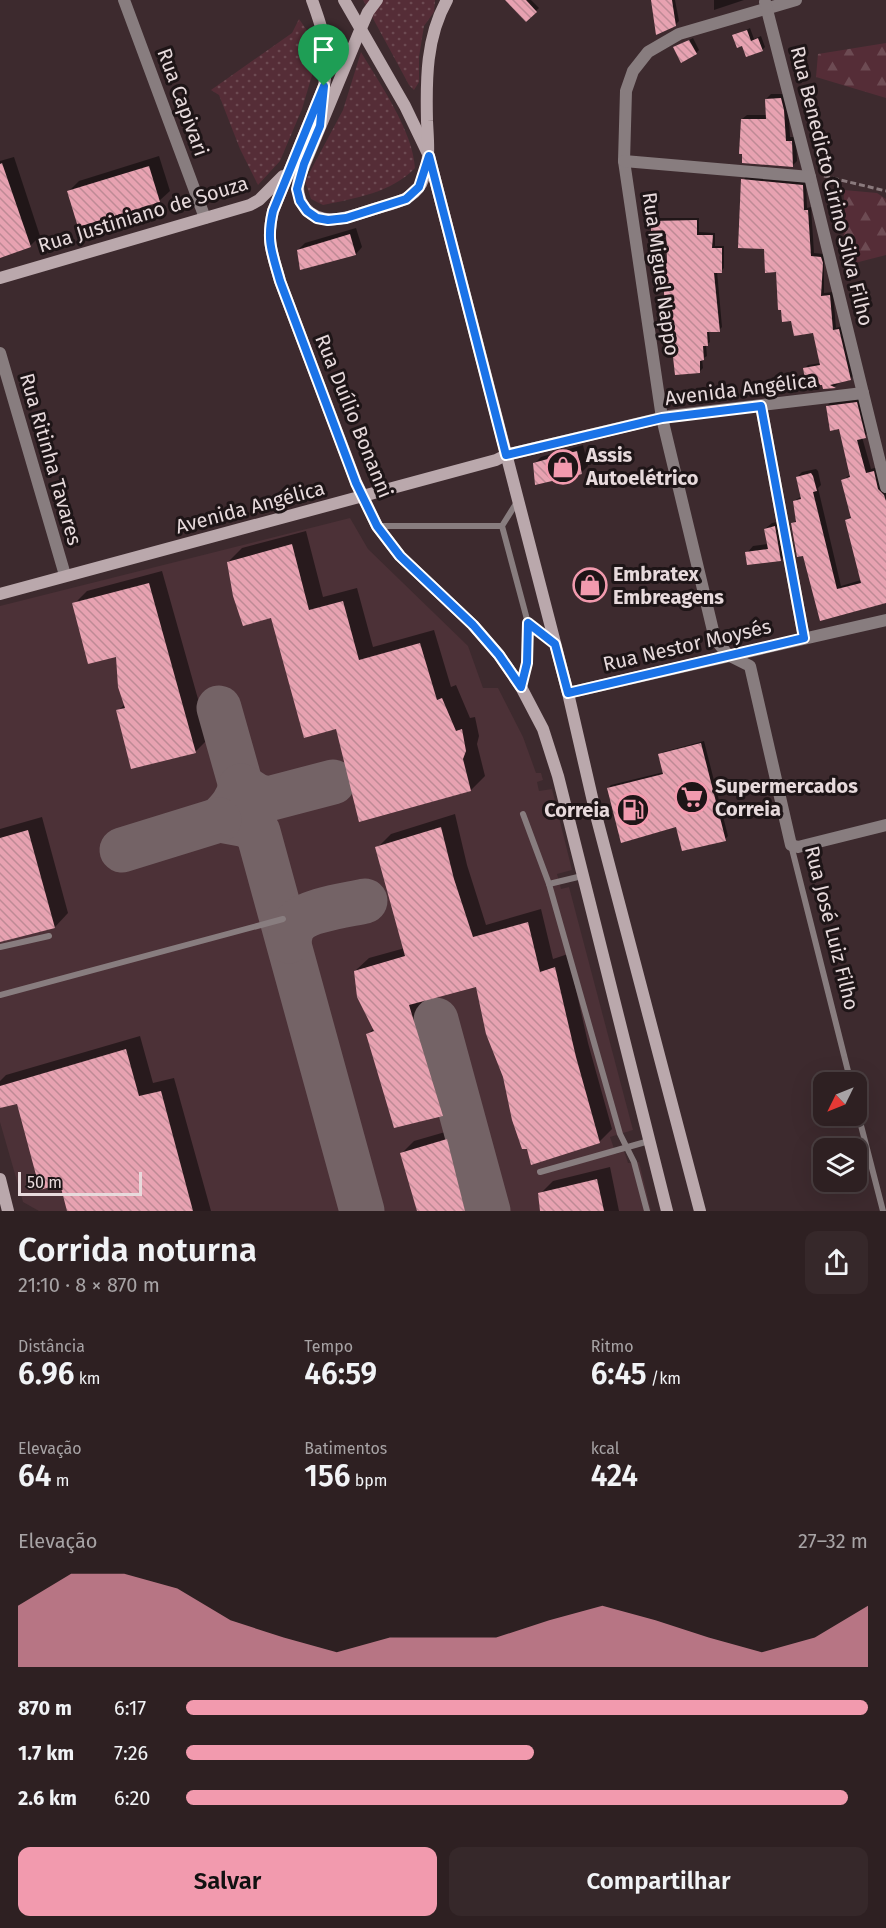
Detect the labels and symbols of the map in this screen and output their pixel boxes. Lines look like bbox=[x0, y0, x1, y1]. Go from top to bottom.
pin bbox=[298, 24, 349, 86]
street label: Rua Benedicto Cirino Silva Filho bbox=[786, 44, 878, 328]
street label: Rua Capivari bbox=[152, 45, 214, 159]
street label: Rua Justiniano de Souza bbox=[35, 171, 251, 257]
street label: Rua Miguel Nappo bbox=[638, 191, 684, 357]
street label: Rua Duílio Bonanni bbox=[310, 331, 398, 501]
street label: Avenida Angélica bbox=[663, 368, 819, 410]
street label: Rua Ritinha Tavares bbox=[15, 370, 87, 548]
place label: Assis Autoelétrico bbox=[585, 443, 699, 490]
shop icon: Assis Autoelétrico bbox=[545, 449, 581, 485]
street label: Avenida Angélica bbox=[173, 476, 327, 538]
place label: Embratex Embreagens bbox=[613, 562, 724, 609]
shop icon: Embratex Embreagens bbox=[572, 567, 608, 603]
street label: Rua Nestor Moysés bbox=[601, 614, 773, 676]
place label: Supermercados Correia bbox=[715, 774, 858, 821]
supermarket icon: Supermercados Correia bbox=[674, 779, 710, 815]
fuel station icon: Correia bbox=[615, 792, 651, 828]
place label: Correia bbox=[544, 798, 610, 822]
street label: Rua José Luiz Filho bbox=[800, 843, 864, 1013]
north arrow bbox=[813, 1072, 867, 1126]
scale bar bbox=[18, 1169, 142, 1196]

